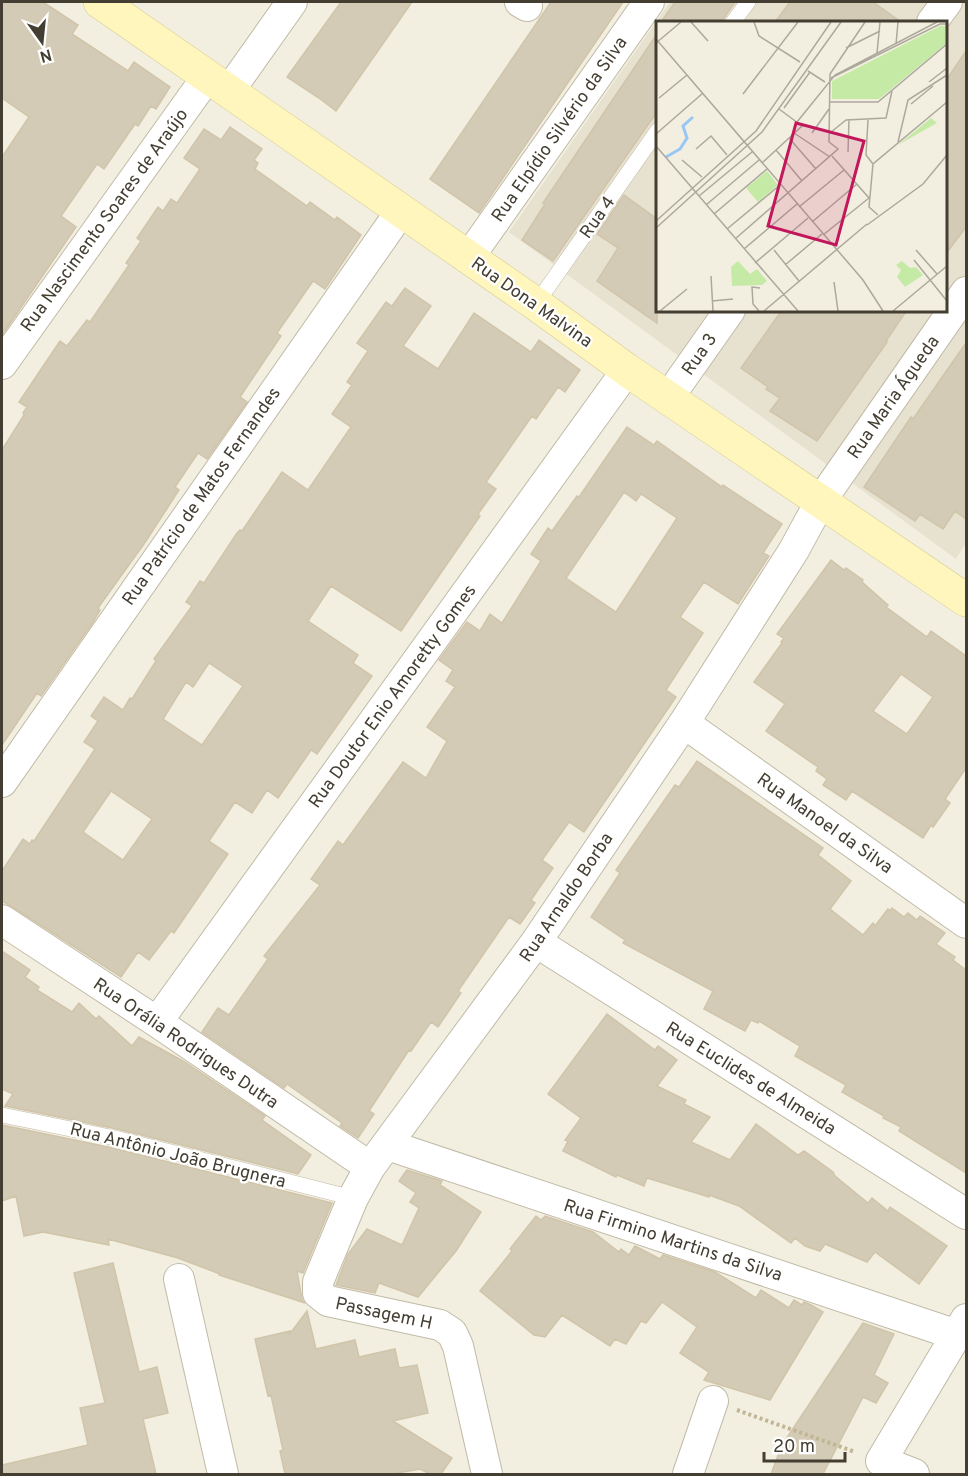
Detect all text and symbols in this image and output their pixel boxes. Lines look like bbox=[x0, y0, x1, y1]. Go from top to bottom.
north arrow bbox=[12, 12, 72, 72]
inset map bbox=[656, 21, 947, 312]
street label: Rua Elpídio Silvério da Silva bbox=[487, 32, 633, 227]
text: N bbox=[37, 43, 54, 66]
street label: Rua Nascimento Soares de Araújo bbox=[16, 105, 194, 337]
street label: Rua 4 bbox=[575, 192, 621, 244]
street label: Rua Dona Malvina bbox=[466, 253, 596, 354]
street label: Rua 3 bbox=[677, 329, 723, 381]
street label: Rua Maria Águeda bbox=[841, 330, 945, 464]
street label: Rua Patrício de Matos Fernandes bbox=[118, 383, 287, 611]
street label: Rua Doutor Enio Amoretty Gomes bbox=[304, 580, 482, 813]
street label: Rua Manoel da Silva bbox=[752, 769, 897, 880]
street label: Rua Arnaldo Borba bbox=[515, 829, 619, 967]
street label: Rua Orália Rodrigues Dutra bbox=[88, 974, 282, 1115]
street label: Rua Euclides de Almeida bbox=[661, 1017, 840, 1141]
street label: Rua Antônio João Brugnera bbox=[67, 1118, 288, 1194]
street label: Rua Firmino Martins da Silva bbox=[560, 1195, 785, 1288]
street label: Passagem H bbox=[333, 1293, 434, 1336]
scale bar bbox=[764, 1425, 845, 1463]
text: 20 m bbox=[773, 1436, 815, 1459]

